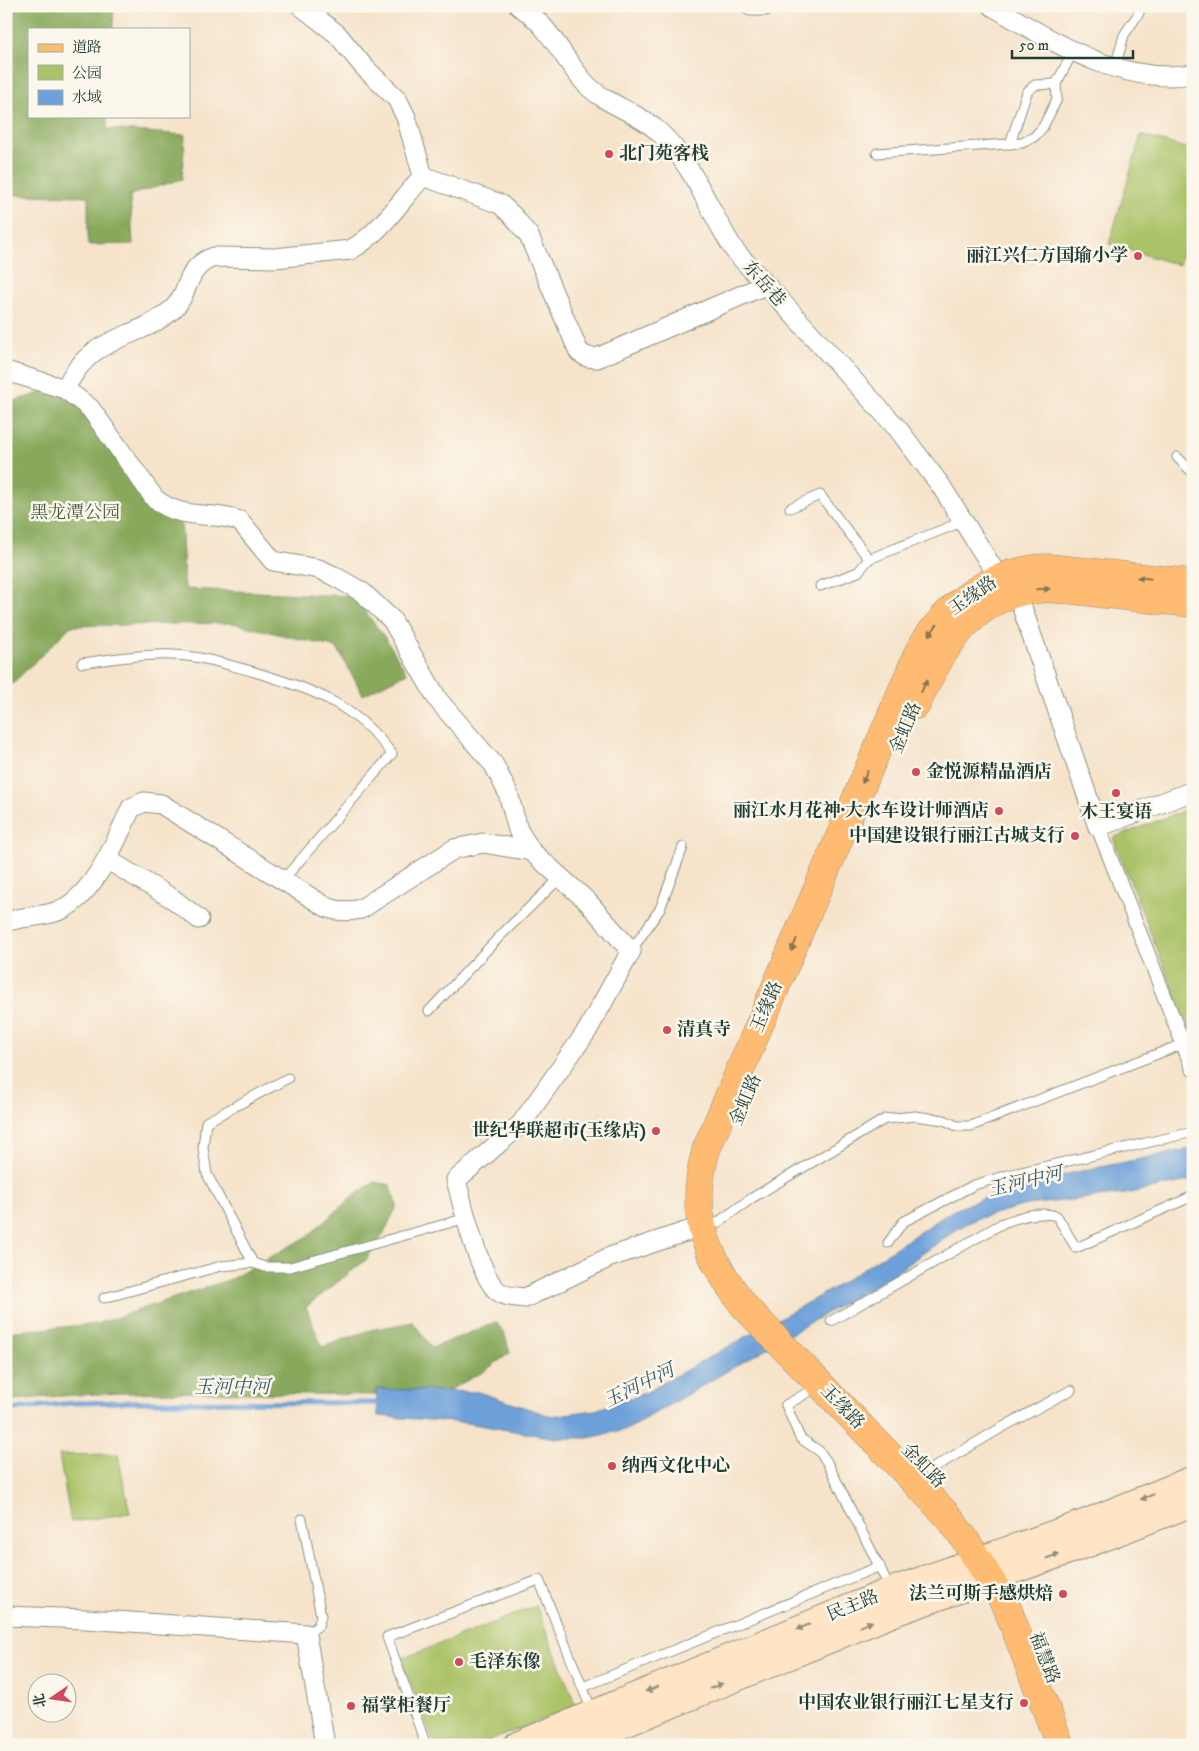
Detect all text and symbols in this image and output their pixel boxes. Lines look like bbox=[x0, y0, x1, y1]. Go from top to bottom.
legend bbox=[28, 28, 190, 118]
scale bar bbox=[1012, 28, 1133, 60]
text: 50 m bbox=[1019, 36, 1049, 55]
text: 道路 bbox=[72, 38, 102, 57]
text: 公园 bbox=[72, 64, 102, 83]
text: 水域 bbox=[72, 88, 102, 107]
place label: 北门苑客栈 bbox=[619, 143, 709, 165]
marker: 北门苑客栈 bbox=[603, 148, 615, 160]
place label: 丽江兴仁方国瑜小学 bbox=[966, 245, 1128, 267]
marker: 丽江兴仁方国瑜小学 bbox=[1132, 250, 1144, 262]
street label: 东岳巷 bbox=[738, 257, 790, 311]
park label: 黑龙潭公园 bbox=[30, 502, 120, 524]
street label: 玉缘路 bbox=[945, 572, 1001, 620]
one-way arrow bbox=[1136, 573, 1152, 581]
one-way arrow bbox=[1035, 585, 1051, 593]
one-way arrow bbox=[928, 623, 938, 637]
one-way arrow bbox=[920, 679, 929, 694]
street label: 金虹路 bbox=[885, 699, 927, 757]
place label: 金悦源精品酒店 bbox=[926, 761, 1052, 783]
marker: 金悦源精品酒店 bbox=[910, 766, 922, 778]
one-way arrow bbox=[861, 770, 869, 784]
marker: 木王宴语 bbox=[1110, 787, 1122, 799]
place label: 丽江水月花神·大水车设计师酒店 bbox=[733, 800, 989, 822]
place label: 木王宴语 bbox=[1080, 801, 1152, 823]
marker: 丽江水月花神·大水车设计师酒店 bbox=[993, 805, 1005, 817]
place label: 中国建设银行丽江古城支行 bbox=[849, 825, 1065, 847]
marker: 中国建设银行丽江古城支行 bbox=[1069, 830, 1081, 842]
one-way arrow bbox=[789, 938, 797, 952]
street label: 玉缘路 bbox=[746, 978, 788, 1036]
place label: 清真寺 bbox=[677, 1019, 731, 1041]
marker: 清真寺 bbox=[661, 1024, 673, 1036]
street label: 金虹路 bbox=[725, 1071, 767, 1129]
place label: 世纪华联超市(玉缘店) bbox=[472, 1120, 646, 1142]
marker: 世纪华联超市(玉缘店) bbox=[650, 1125, 662, 1137]
water label: 玉河中河 bbox=[985, 1162, 1068, 1202]
water label: 玉河中河 bbox=[600, 1358, 681, 1413]
water label: 玉河中河 bbox=[194, 1376, 273, 1399]
street label: 玉缘路 bbox=[815, 1380, 869, 1434]
street label: 金虹路 bbox=[896, 1439, 950, 1493]
place label: 纳西文化中心 bbox=[622, 1455, 730, 1477]
marker: 纳西文化中心 bbox=[606, 1460, 618, 1472]
one-way arrow bbox=[1140, 1494, 1155, 1502]
one-way arrow bbox=[1046, 1552, 1061, 1560]
place label: 法兰可斯手感烘焙 bbox=[909, 1583, 1053, 1605]
street label: 民主路 bbox=[824, 1586, 882, 1626]
marker: 法兰可斯手感烘焙 bbox=[1057, 1588, 1069, 1600]
one-way arrow bbox=[859, 1620, 874, 1627]
one-way arrow bbox=[796, 1623, 810, 1631]
street label: 福慧路 bbox=[1024, 1629, 1064, 1687]
place label: 毛泽东像 bbox=[469, 1651, 541, 1673]
marker: 毛泽东像 bbox=[453, 1656, 465, 1668]
north arrow bbox=[28, 1674, 78, 1724]
one-way arrow bbox=[709, 1682, 724, 1690]
one-way arrow bbox=[645, 1685, 660, 1693]
text: 北 bbox=[30, 1692, 51, 1710]
place label: 中国农业银行丽江七星支行 bbox=[798, 1692, 1014, 1714]
place label: 福掌柜餐厅 bbox=[361, 1695, 451, 1717]
marker: 中国农业银行丽江七星支行 bbox=[1018, 1697, 1030, 1709]
marker: 福掌柜餐厅 bbox=[345, 1700, 357, 1712]

